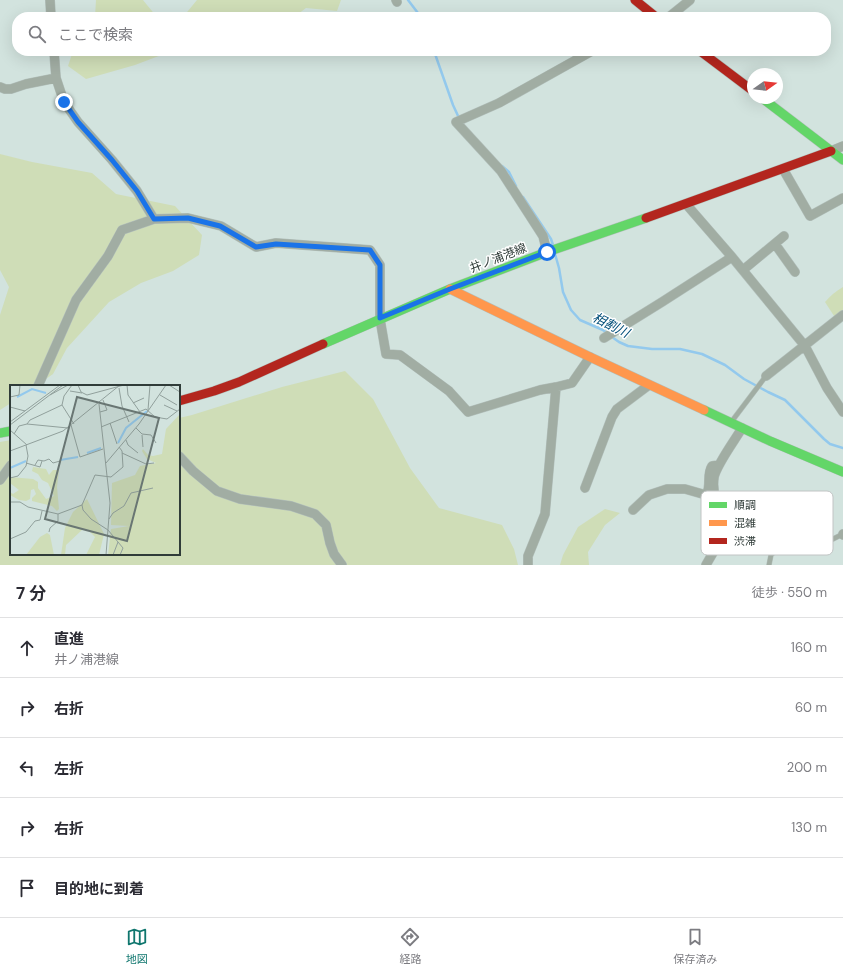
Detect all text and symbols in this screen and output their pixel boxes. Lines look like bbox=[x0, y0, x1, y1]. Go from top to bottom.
search box bbox=[12, 12, 831, 56]
icon: search bbox=[26, 23, 48, 45]
text: ここで検索 bbox=[58, 25, 133, 45]
north arrow bbox=[747, 68, 783, 104]
route end bbox=[55, 93, 73, 111]
street label: 井ノ浦港線 bbox=[467, 240, 529, 276]
route start bbox=[538, 243, 556, 261]
water label: 相割川 bbox=[590, 309, 634, 342]
inset map bbox=[10, 385, 180, 555]
legend bbox=[701, 491, 833, 555]
text: 順調 bbox=[734, 498, 756, 512]
text: 混雑 bbox=[734, 516, 756, 530]
text: 渋滞 bbox=[734, 534, 756, 548]
text: 7 分 bbox=[16, 582, 46, 604]
text: 徒歩 · 550 m bbox=[752, 584, 827, 601]
text: 直進 bbox=[54, 629, 84, 649]
icon: ahead bbox=[16, 637, 38, 659]
text: 160 m bbox=[791, 639, 827, 656]
text: 井ノ浦港線 bbox=[54, 651, 119, 668]
icon: right bbox=[16, 697, 38, 719]
text: 右折 bbox=[54, 699, 84, 719]
text: 60 m bbox=[795, 699, 827, 716]
icon: left bbox=[16, 757, 38, 779]
text: 左折 bbox=[54, 759, 84, 779]
text: 200 m bbox=[787, 759, 827, 776]
icon: right bbox=[16, 817, 38, 839]
text: 右折 bbox=[54, 819, 84, 839]
text: 130 m bbox=[791, 819, 827, 836]
icon: arrive bbox=[16, 877, 38, 899]
text: 目的地に到着 bbox=[54, 879, 144, 899]
tab: 地図 bbox=[126, 926, 148, 966]
tab: 経路 bbox=[399, 926, 421, 966]
tab: 保存済み bbox=[673, 926, 717, 966]

